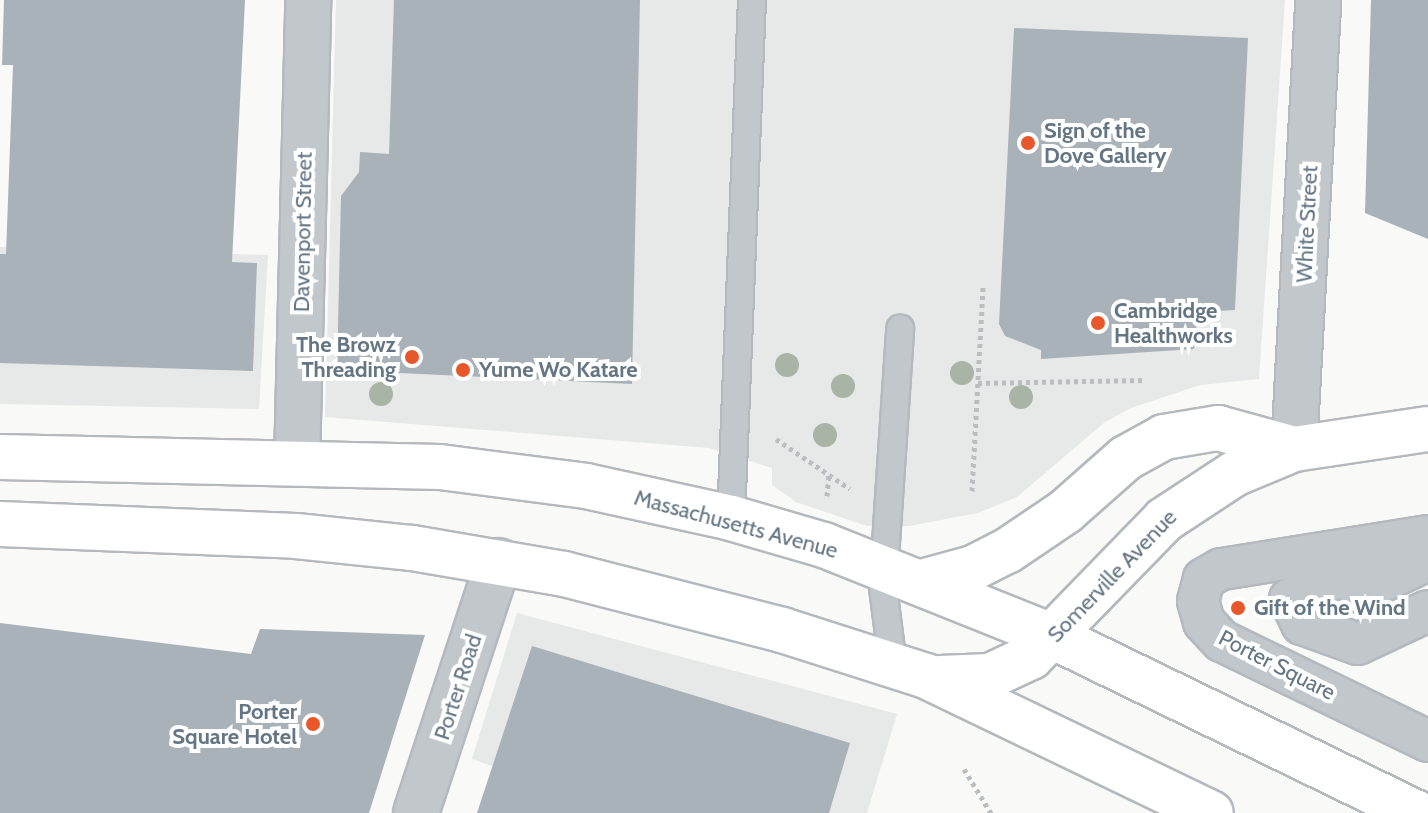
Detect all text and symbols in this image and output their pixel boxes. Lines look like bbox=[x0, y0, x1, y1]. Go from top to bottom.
place label: Sign of the Dove Gallery bbox=[1044, 117, 1166, 168]
marker: Sign of the Dove Gallery bbox=[1019, 134, 1037, 152]
street label: Davenport Street bbox=[288, 152, 318, 312]
street label: White Street bbox=[1291, 165, 1323, 283]
place label: Cambridge Healthworks bbox=[1114, 297, 1233, 348]
marker: Cambridge Healthworks bbox=[1089, 314, 1107, 332]
place label: The Browz Threading bbox=[296, 331, 396, 382]
marker: The Browz Threading bbox=[403, 348, 421, 366]
place label: Yume Wo Katare bbox=[479, 357, 638, 383]
marker: Yume Wo Katare bbox=[454, 361, 472, 379]
street label: Massachusetts Avenue bbox=[631, 484, 841, 564]
street label: Somerville Avenue bbox=[1042, 504, 1182, 648]
place label: Gift of the Wind bbox=[1254, 595, 1406, 621]
marker: Gift of the Wind bbox=[1229, 599, 1247, 617]
street label: Porter Square bbox=[1214, 624, 1340, 706]
street label: Porter Road bbox=[429, 631, 487, 743]
place label: Porter Square Hotel bbox=[172, 698, 297, 750]
marker: Porter Square Hotel bbox=[304, 715, 322, 733]

